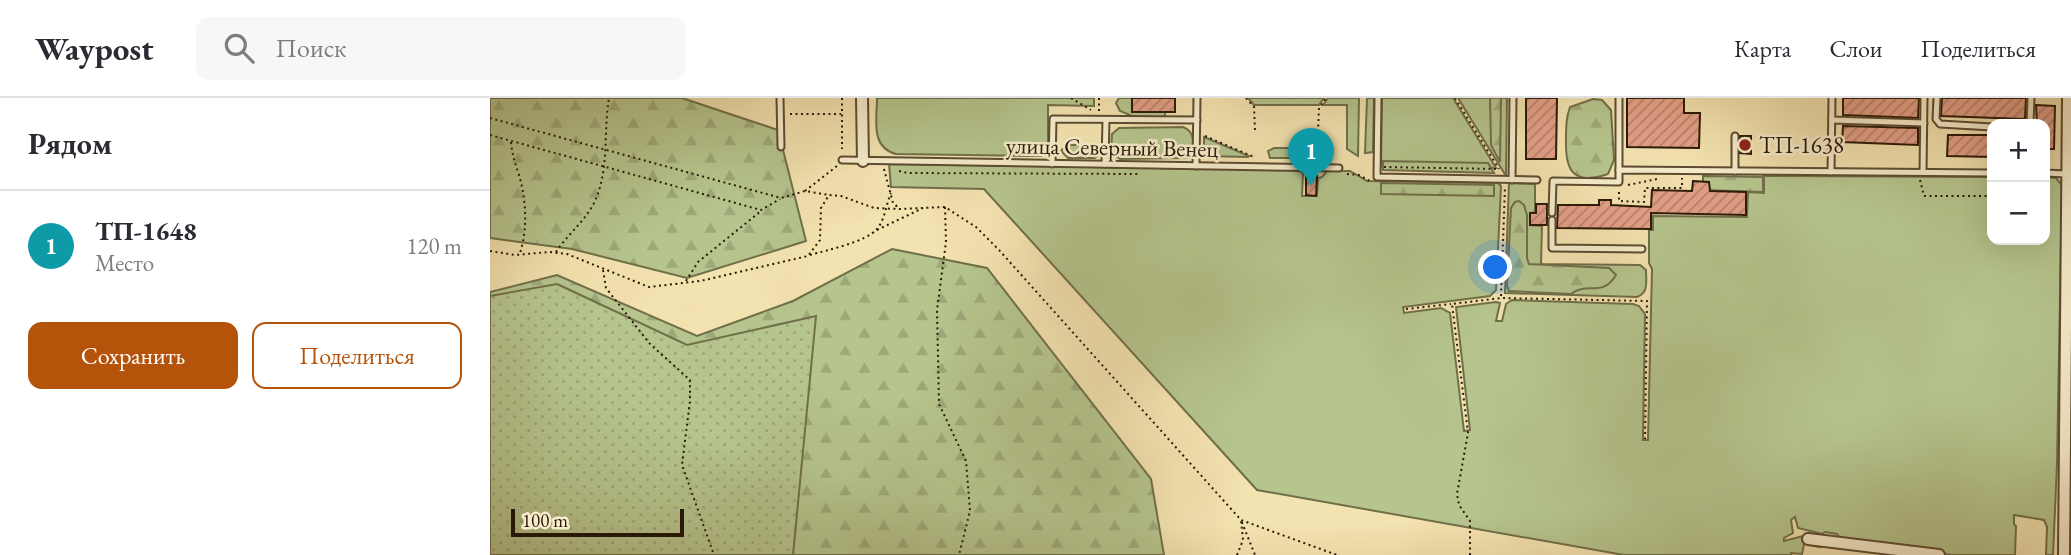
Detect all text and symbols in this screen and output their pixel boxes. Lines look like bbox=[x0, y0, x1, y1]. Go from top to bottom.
search box bbox=[196, 17, 686, 80]
text: Waypost bbox=[35, 27, 154, 70]
icon: search bbox=[220, 29, 258, 67]
text: Поиск bbox=[276, 31, 346, 65]
text: Карта bbox=[1734, 33, 1791, 64]
text: Слои bbox=[1829, 33, 1883, 64]
text: Поделиться bbox=[1921, 33, 2036, 64]
map controls bbox=[1987, 119, 2050, 245]
button: + bbox=[1987, 119, 2050, 182]
text: Рядом bbox=[28, 124, 112, 163]
pin: 1 bbox=[1288, 128, 1334, 186]
street label: улица Северный Венец bbox=[1006, 130, 1219, 164]
place label: ТП-1638 bbox=[1759, 130, 1844, 160]
marker: ТП-1638 bbox=[1737, 137, 1753, 153]
button: − bbox=[1987, 182, 2050, 245]
text: ТП-1648 bbox=[95, 214, 197, 248]
text: 1 bbox=[45, 231, 57, 261]
text: 120 m bbox=[406, 231, 462, 261]
text: Место bbox=[95, 248, 154, 278]
your location bbox=[1478, 250, 1512, 284]
button: Сохранить bbox=[28, 322, 238, 389]
button: Поделиться bbox=[252, 322, 462, 389]
scale bar bbox=[511, 506, 684, 538]
text: 100 m bbox=[522, 508, 568, 533]

